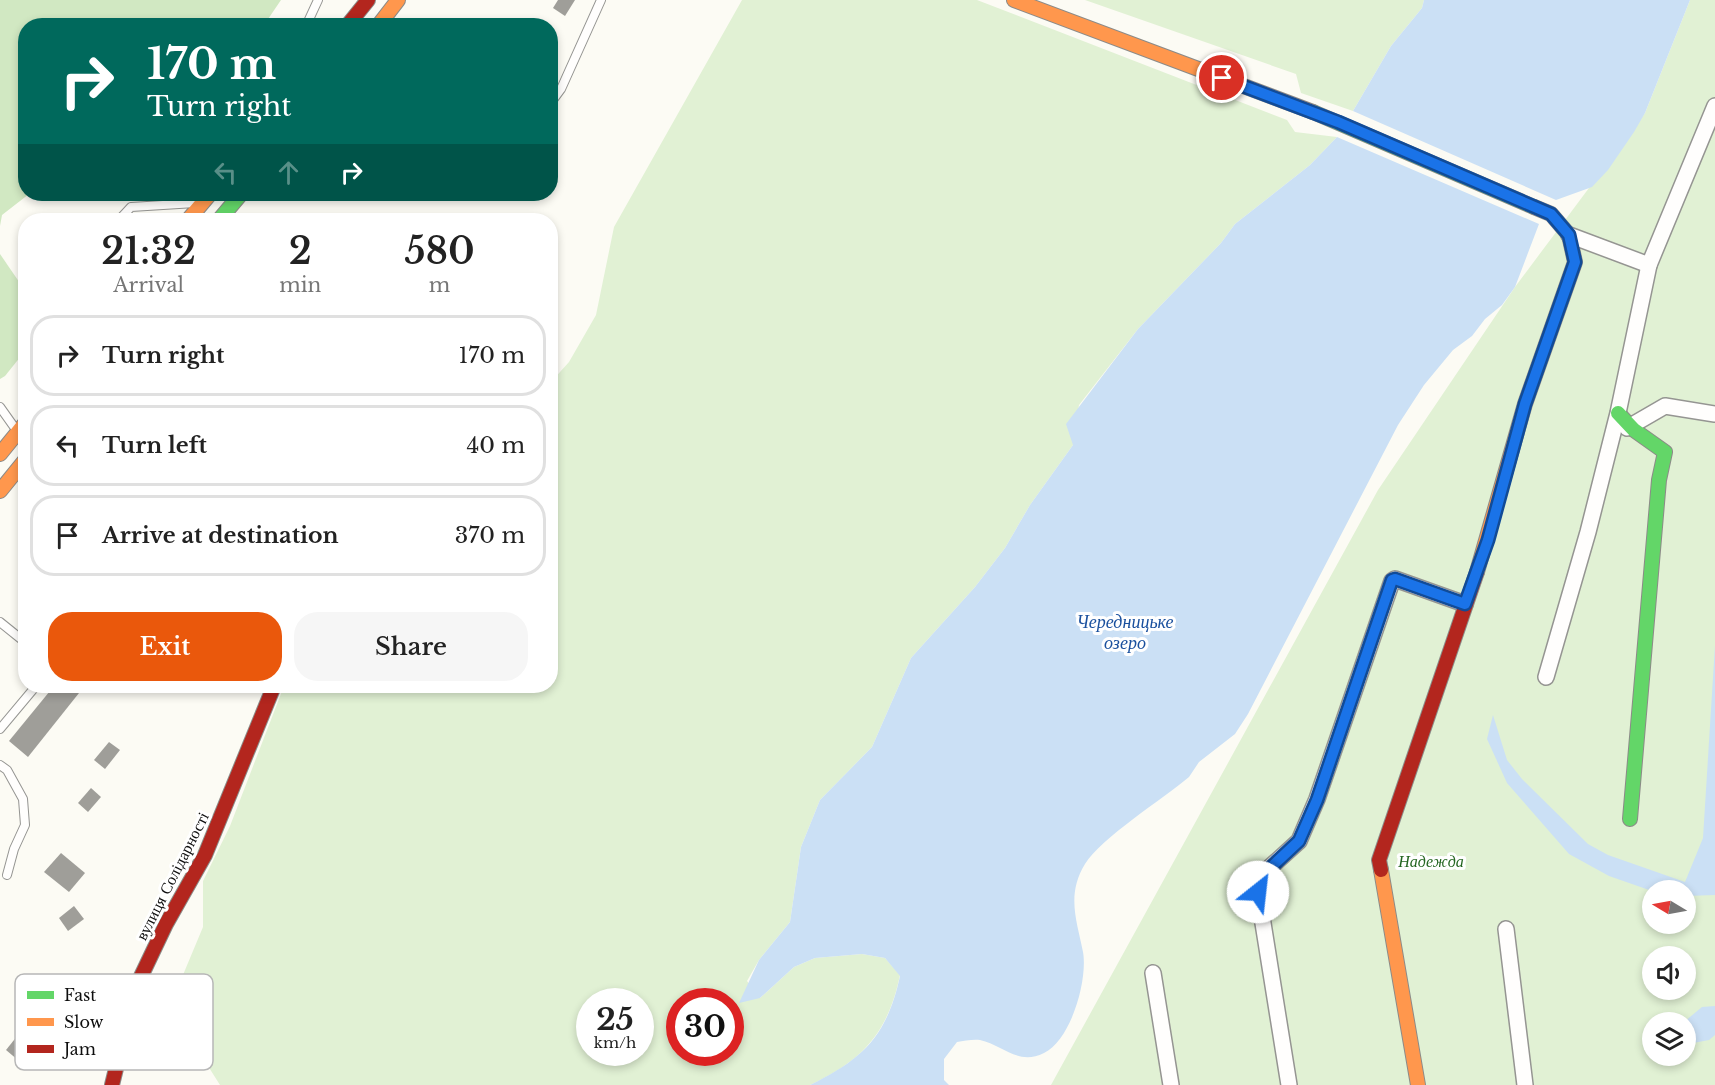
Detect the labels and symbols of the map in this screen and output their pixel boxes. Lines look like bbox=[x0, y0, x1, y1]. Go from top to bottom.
pin bbox=[1196, 52, 1247, 103]
water label: Чередницьке озеро bbox=[1076, 611, 1174, 654]
street label: вулиця Солідарності bbox=[131, 808, 213, 943]
park label: Надежда bbox=[1397, 851, 1464, 871]
position arrow bbox=[1226, 860, 1290, 924]
north arrow bbox=[1642, 880, 1696, 934]
legend bbox=[15, 974, 213, 1070]
text: Fast bbox=[64, 985, 96, 1005]
speed limit sign: 30 bbox=[666, 988, 744, 1066]
text: Slow bbox=[64, 1012, 104, 1032]
text: Jam bbox=[62, 1039, 96, 1059]

